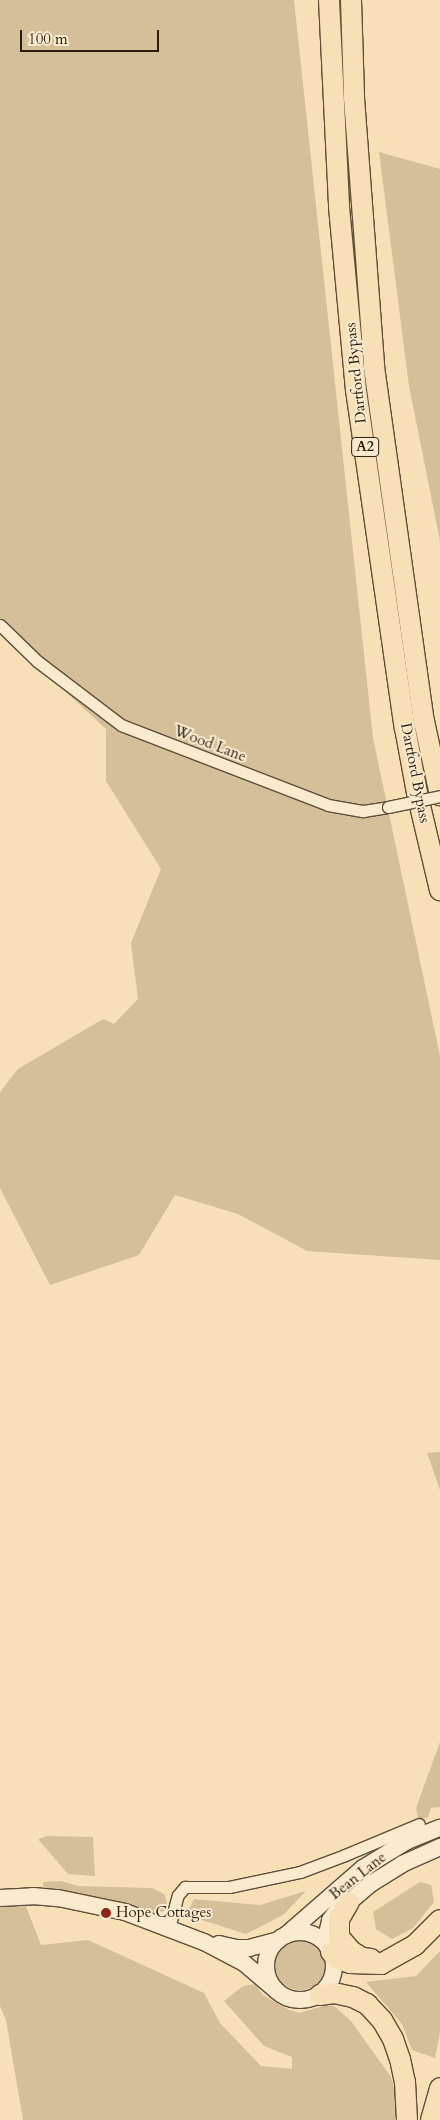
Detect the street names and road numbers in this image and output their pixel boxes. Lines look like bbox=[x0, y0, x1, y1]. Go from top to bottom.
street label: Dartford Bypass bbox=[342, 322, 370, 424]
road number: A2 bbox=[350, 436, 380, 458]
street label: Dartford Bypass bbox=[396, 721, 434, 825]
street label: Wood Lane bbox=[171, 722, 249, 766]
street label: Bean Lane bbox=[326, 1848, 390, 1904]

